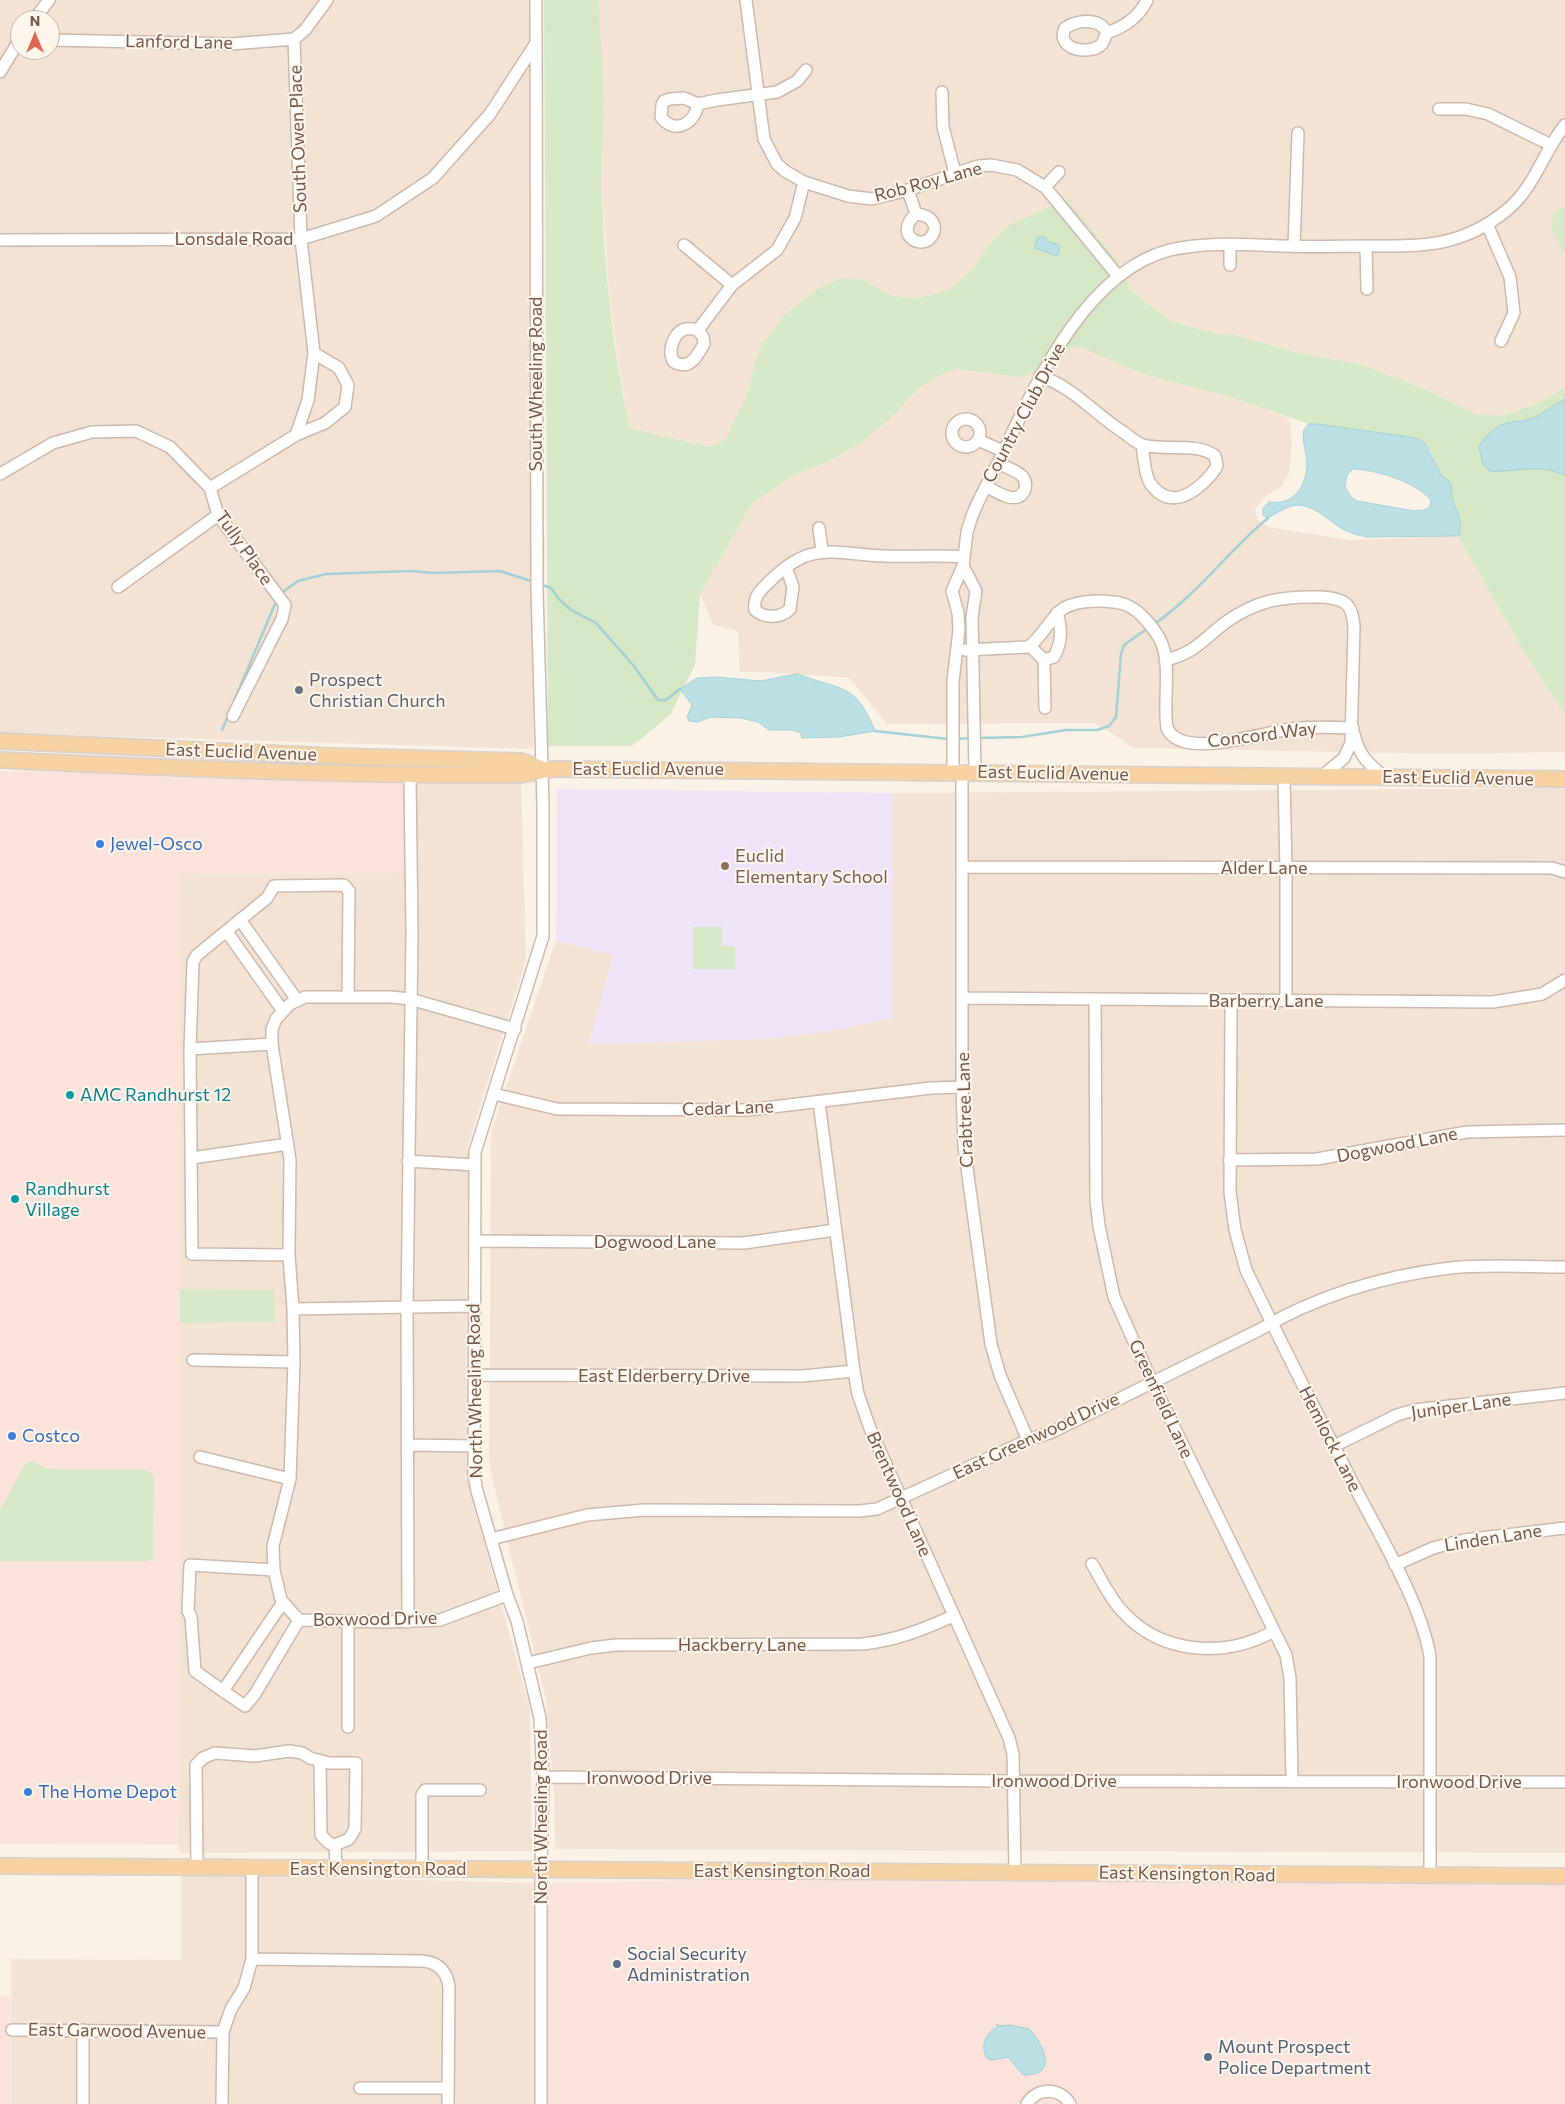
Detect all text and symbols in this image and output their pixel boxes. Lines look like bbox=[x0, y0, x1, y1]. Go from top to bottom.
north arrow bbox=[10, 10, 60, 60]
text: N bbox=[30, 12, 40, 29]
street label: Lanford Lane bbox=[125, 30, 233, 54]
street label: South Owen Place bbox=[285, 65, 311, 213]
street label: Rob Roy Lane bbox=[872, 157, 984, 207]
street label: Lonsdale Road bbox=[175, 228, 293, 250]
street label: South Wheeling Road bbox=[525, 297, 547, 471]
street label: Country Club Drive bbox=[978, 339, 1070, 487]
street label: Tully Place bbox=[211, 507, 277, 589]
place label: Prospect Christian Church bbox=[309, 669, 446, 712]
marker: Prospect Christian Church bbox=[293, 684, 305, 696]
street label: Concord Way bbox=[1206, 718, 1318, 752]
street label: East Euclid Avenue bbox=[165, 739, 317, 765]
street label: East Euclid Avenue bbox=[572, 758, 724, 780]
street label: East Euclid Avenue bbox=[977, 761, 1129, 785]
street label: East Euclid Avenue bbox=[1382, 766, 1534, 790]
place label: Jewel-Osco bbox=[110, 833, 203, 855]
marker: Jewel-Osco bbox=[94, 838, 106, 850]
place label: Euclid Elementary School bbox=[735, 845, 888, 888]
street label: Alder Lane bbox=[1220, 857, 1308, 879]
marker: Euclid Elementary School bbox=[719, 860, 731, 872]
street label: Barberry Lane bbox=[1208, 990, 1324, 1012]
street label: Crabtree Lane bbox=[952, 1052, 978, 1168]
place label: AMC Randhurst 12 bbox=[80, 1084, 231, 1106]
marker: AMC Randhurst 12 bbox=[64, 1089, 76, 1101]
street label: Cedar Lane bbox=[682, 1096, 774, 1120]
street label: Dogwood Lane bbox=[1335, 1123, 1459, 1167]
place label: Randhurst Village bbox=[25, 1178, 110, 1220]
marker: Randhurst Village bbox=[9, 1193, 21, 1205]
street label: Dogwood Lane bbox=[594, 1231, 716, 1253]
street label: North Wheeling Road bbox=[463, 1303, 487, 1479]
street label: Greenfield Lane bbox=[1124, 1336, 1198, 1462]
street label: East Elderberry Drive bbox=[578, 1365, 750, 1387]
street label: Hemlock Lane bbox=[1294, 1383, 1366, 1495]
street label: East Greenwood Drive bbox=[949, 1388, 1123, 1484]
street label: Juniper Lane bbox=[1410, 1388, 1512, 1424]
place label: Costco bbox=[22, 1425, 80, 1447]
street label: Brentwood Lane bbox=[862, 1428, 936, 1560]
marker: Costco bbox=[6, 1430, 18, 1442]
street label: Linden Lane bbox=[1443, 1520, 1543, 1556]
street label: Boxwood Drive bbox=[313, 1607, 437, 1631]
street label: Hackberry Lane bbox=[678, 1634, 806, 1656]
street label: North Wheeling Road bbox=[530, 1729, 552, 1905]
street label: Ironwood Drive bbox=[586, 1767, 712, 1789]
street label: Ironwood Drive bbox=[991, 1770, 1117, 1792]
street label: Ironwood Drive bbox=[1396, 1771, 1522, 1793]
place label: The Home Depot bbox=[38, 1781, 177, 1803]
marker: The Home Depot bbox=[22, 1786, 34, 1798]
street label: East Kensington Road bbox=[290, 1858, 466, 1880]
street label: East Kensington Road bbox=[694, 1860, 870, 1882]
street label: East Kensington Road bbox=[1098, 1862, 1276, 1886]
place label: Social Security Administration bbox=[627, 1943, 750, 1986]
marker: Social Security Administration bbox=[611, 1958, 623, 1970]
street label: East Garwood Avenue bbox=[28, 2019, 206, 2043]
place label: Mount Prospect Police Department bbox=[1218, 2036, 1371, 2078]
marker: Mount Prospect Police Department bbox=[1202, 2051, 1214, 2063]

